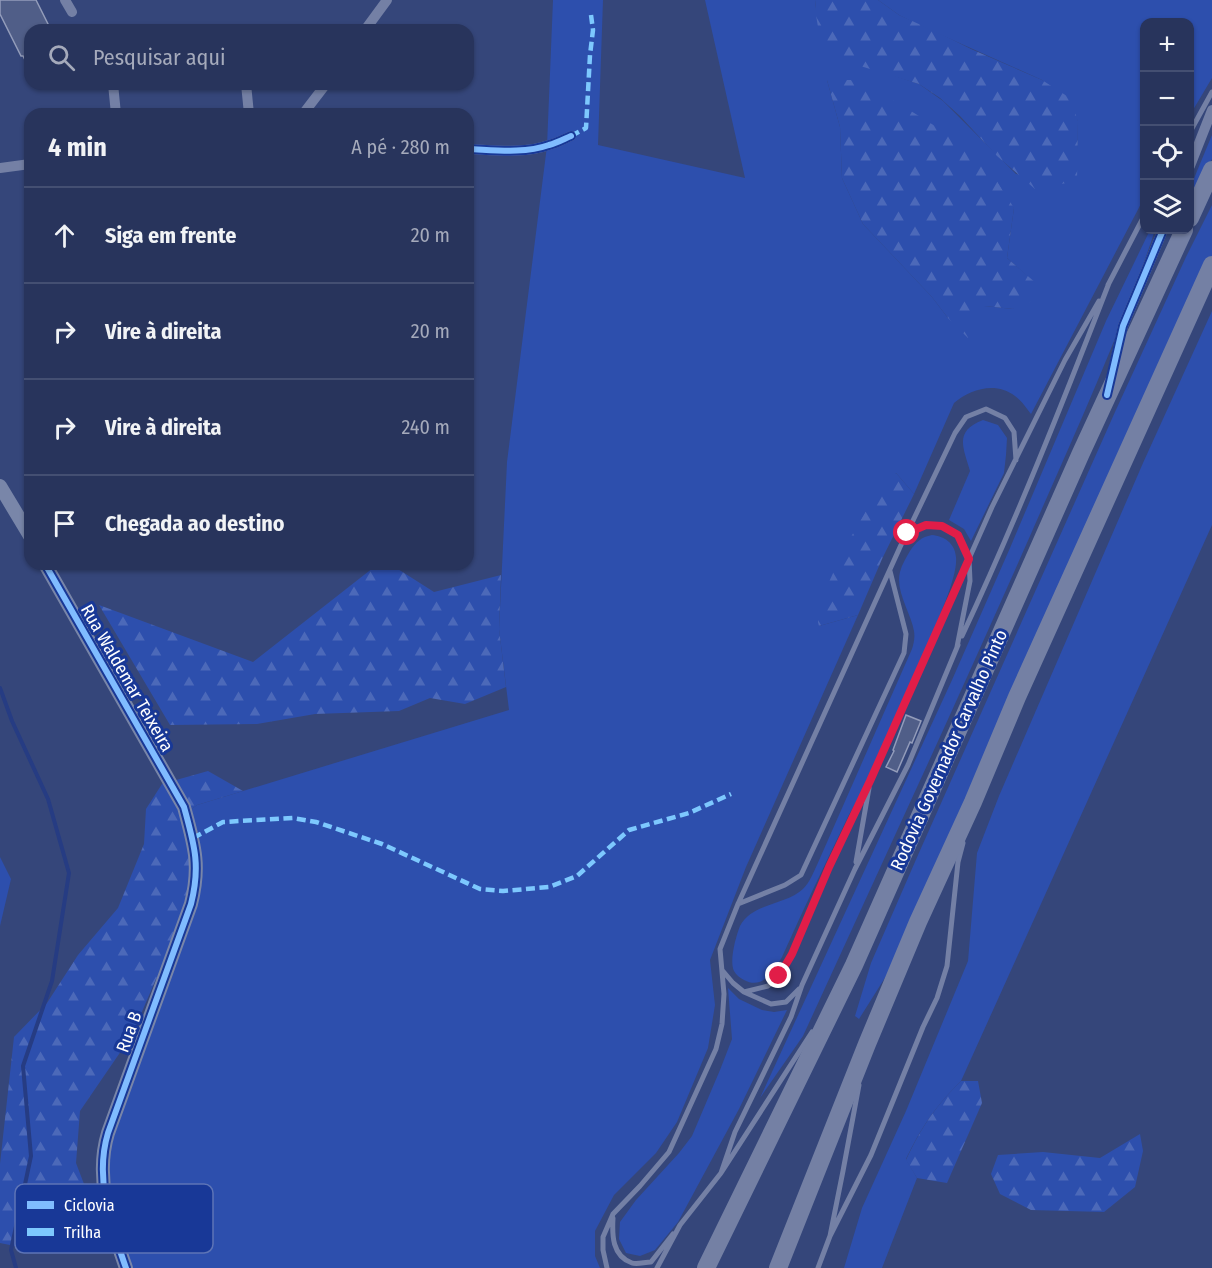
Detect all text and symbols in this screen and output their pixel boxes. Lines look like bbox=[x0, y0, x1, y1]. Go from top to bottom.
map controls bbox=[1140, 18, 1194, 234]
button: + bbox=[1140, 18, 1194, 72]
search box bbox=[24, 24, 474, 90]
icon: search bbox=[45, 41, 78, 74]
text: Pesquisar aqui bbox=[93, 44, 225, 71]
button: − bbox=[1140, 72, 1194, 126]
button: locate bbox=[1140, 126, 1194, 180]
text: 4 min bbox=[48, 132, 107, 163]
text: A pé · 280 m bbox=[351, 135, 450, 159]
button: layers bbox=[1140, 180, 1194, 234]
icon: ahead bbox=[48, 219, 81, 252]
text: Siga em frente bbox=[105, 222, 236, 249]
text: 20 m bbox=[411, 223, 450, 247]
icon: right bbox=[48, 315, 81, 348]
text: Vire à direita bbox=[105, 318, 221, 345]
text: 20 m bbox=[411, 319, 450, 343]
icon: right bbox=[48, 411, 81, 444]
text: Vire à direita bbox=[105, 414, 221, 441]
text: 240 m bbox=[401, 415, 450, 439]
icon: arrive bbox=[48, 507, 81, 540]
text: Chegada ao destino bbox=[105, 510, 285, 537]
route start bbox=[893, 519, 919, 545]
street label: Rua Waldemar Teixeira bbox=[76, 600, 178, 756]
street label: Rodovia Governador Carvalho Pinto bbox=[886, 626, 1012, 874]
route end bbox=[765, 962, 791, 988]
street label: Rua B bbox=[111, 1008, 147, 1056]
legend bbox=[15, 1184, 213, 1253]
text: Ciclovia bbox=[64, 1196, 115, 1215]
text: Trilha bbox=[64, 1223, 101, 1242]

